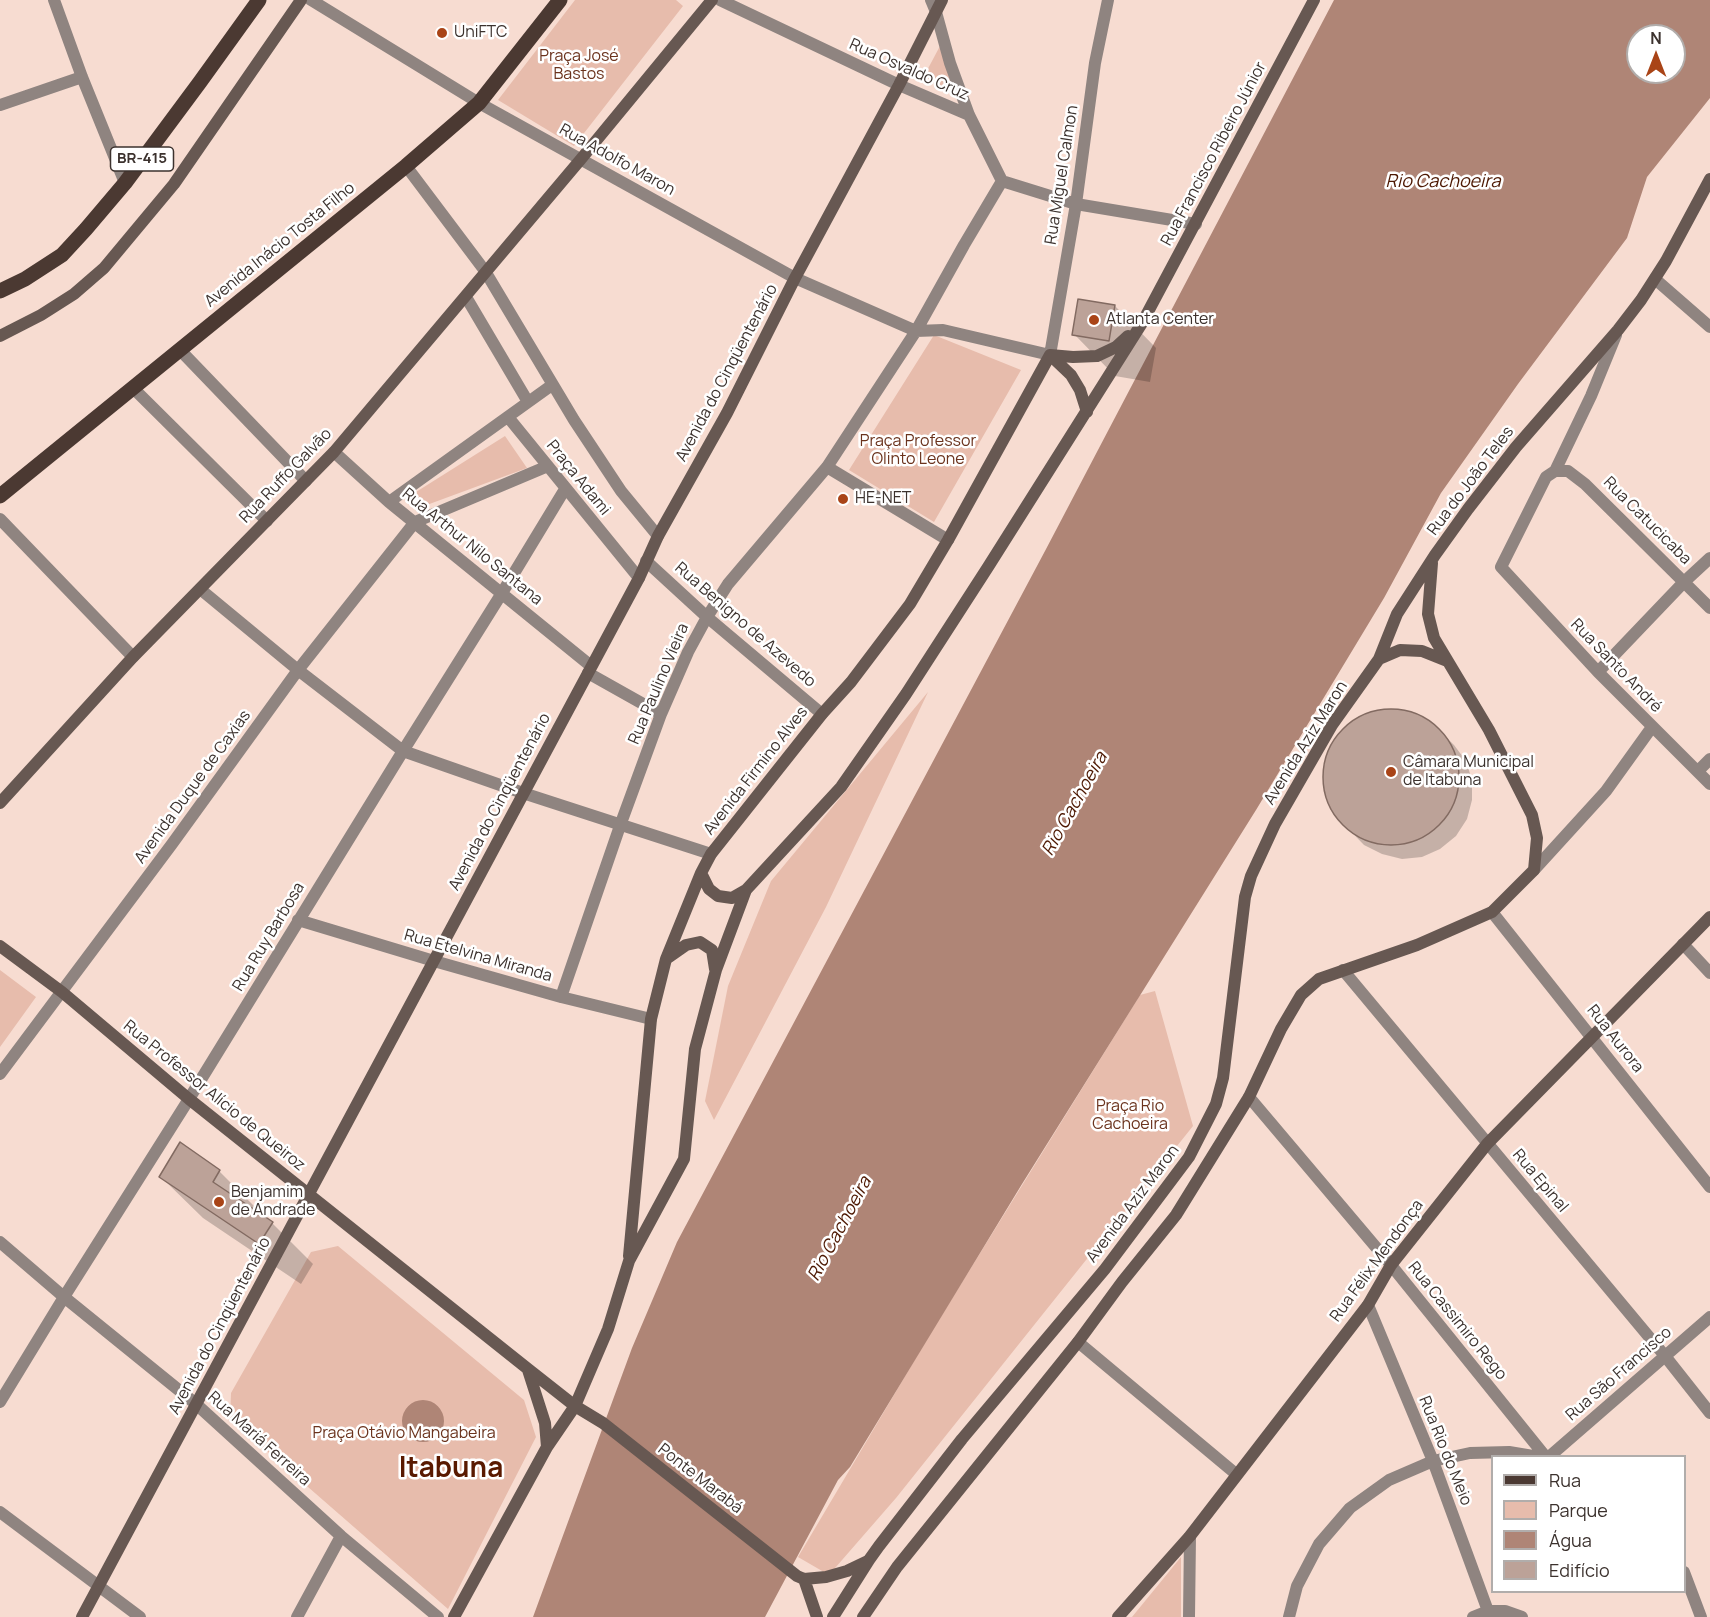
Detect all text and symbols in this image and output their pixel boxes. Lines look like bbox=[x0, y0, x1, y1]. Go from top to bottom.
place label: UniFTC bbox=[454, 23, 508, 43]
north arrow bbox=[1626, 24, 1686, 84]
marker: UniFTC bbox=[435, 26, 449, 40]
text: N bbox=[1650, 27, 1662, 49]
street label: Rua Osvaldo Cruz bbox=[846, 35, 972, 105]
park label: Praça José Bastos bbox=[539, 47, 619, 85]
street label: Rua Francisco Ribeiro Júnior bbox=[1157, 59, 1271, 249]
street label: Rua Miguel Calmon bbox=[1042, 104, 1082, 246]
street label: Rua Adolfo Maron bbox=[556, 120, 678, 200]
road number: BR-415 bbox=[110, 147, 174, 171]
water label: Rio Cachoeira bbox=[1386, 171, 1500, 193]
street label: Avenida Inácio Tosta Filho bbox=[201, 179, 359, 311]
street label: Avenida do Cinqüentenário bbox=[672, 281, 782, 465]
place label: Atlanta Center bbox=[1106, 310, 1214, 330]
marker: Atlanta Center bbox=[1087, 313, 1101, 327]
street label: Rua do João Teles bbox=[1424, 423, 1518, 539]
street label: Rua Ruffo Galvão bbox=[236, 425, 336, 527]
park label: Praça Professor Olinto Leone bbox=[860, 432, 976, 470]
street label: Praça Adami bbox=[542, 437, 614, 519]
street label: Rua Catucicaba bbox=[1599, 473, 1695, 569]
street label: Rua Arthur Nilo Santana bbox=[398, 484, 546, 610]
place label: HE-NET bbox=[855, 489, 911, 509]
marker: HE-NET bbox=[836, 492, 850, 506]
street label: Rua Benigno de Azevedo bbox=[671, 559, 819, 691]
street label: Rua Santo André bbox=[1566, 615, 1666, 717]
street label: Rua Paulino Vieira bbox=[625, 621, 693, 747]
street label: Avenida Aziz Maron bbox=[1260, 678, 1352, 808]
street label: Avenida Firmino Alves bbox=[700, 703, 812, 839]
street label: Avenida Duque de Caxias bbox=[131, 707, 255, 867]
street label: Avenida do Cinqüentenário bbox=[445, 710, 555, 894]
water label: Rio Cachoeira bbox=[1038, 749, 1112, 859]
place label: Câmara Municipal de Itabuna bbox=[1403, 753, 1534, 791]
marker: Câmara Municipal de Itabuna bbox=[1384, 765, 1398, 779]
street label: Rua Ruy Barbosa bbox=[229, 879, 309, 995]
street label: Rua Etelvina Miranda bbox=[402, 926, 554, 986]
street label: Rua Aurora bbox=[1583, 1001, 1647, 1077]
street label: Rua Professor Alício de Queiroz bbox=[119, 1017, 309, 1175]
park label: Praça Rio Cachoeira bbox=[1092, 1097, 1168, 1135]
street label: Avenida Aziz Maron bbox=[1083, 1141, 1183, 1267]
street label: Rua Epinal bbox=[1508, 1146, 1572, 1216]
water label: Rio Cachoeira bbox=[804, 1173, 876, 1285]
place label: Benjamim de Andrade bbox=[231, 1183, 315, 1221]
marker: Benjamim de Andrade bbox=[212, 1195, 226, 1209]
street label: Rua Félix Mendonça bbox=[1326, 1196, 1428, 1326]
street label: Avenida do Cinqüentenário bbox=[165, 1234, 275, 1418]
street label: Rua Cassimiro Rego bbox=[1403, 1258, 1511, 1384]
street label: Rua São Francisco bbox=[1562, 1323, 1676, 1425]
street label: Rua Mariá Ferreira bbox=[204, 1388, 314, 1490]
street label: Rua Rio do Meio bbox=[1414, 1393, 1476, 1509]
park label: Praça Otávio Mangabeira bbox=[312, 1424, 496, 1444]
street label: Ponte Marabá bbox=[654, 1440, 746, 1518]
district label: Itabuna bbox=[399, 1452, 503, 1486]
legend bbox=[1491, 1455, 1686, 1593]
text: Rua bbox=[1549, 1468, 1581, 1492]
text: Parque bbox=[1549, 1498, 1608, 1522]
text: Água bbox=[1549, 1528, 1592, 1552]
text: Edifício bbox=[1549, 1558, 1610, 1582]

